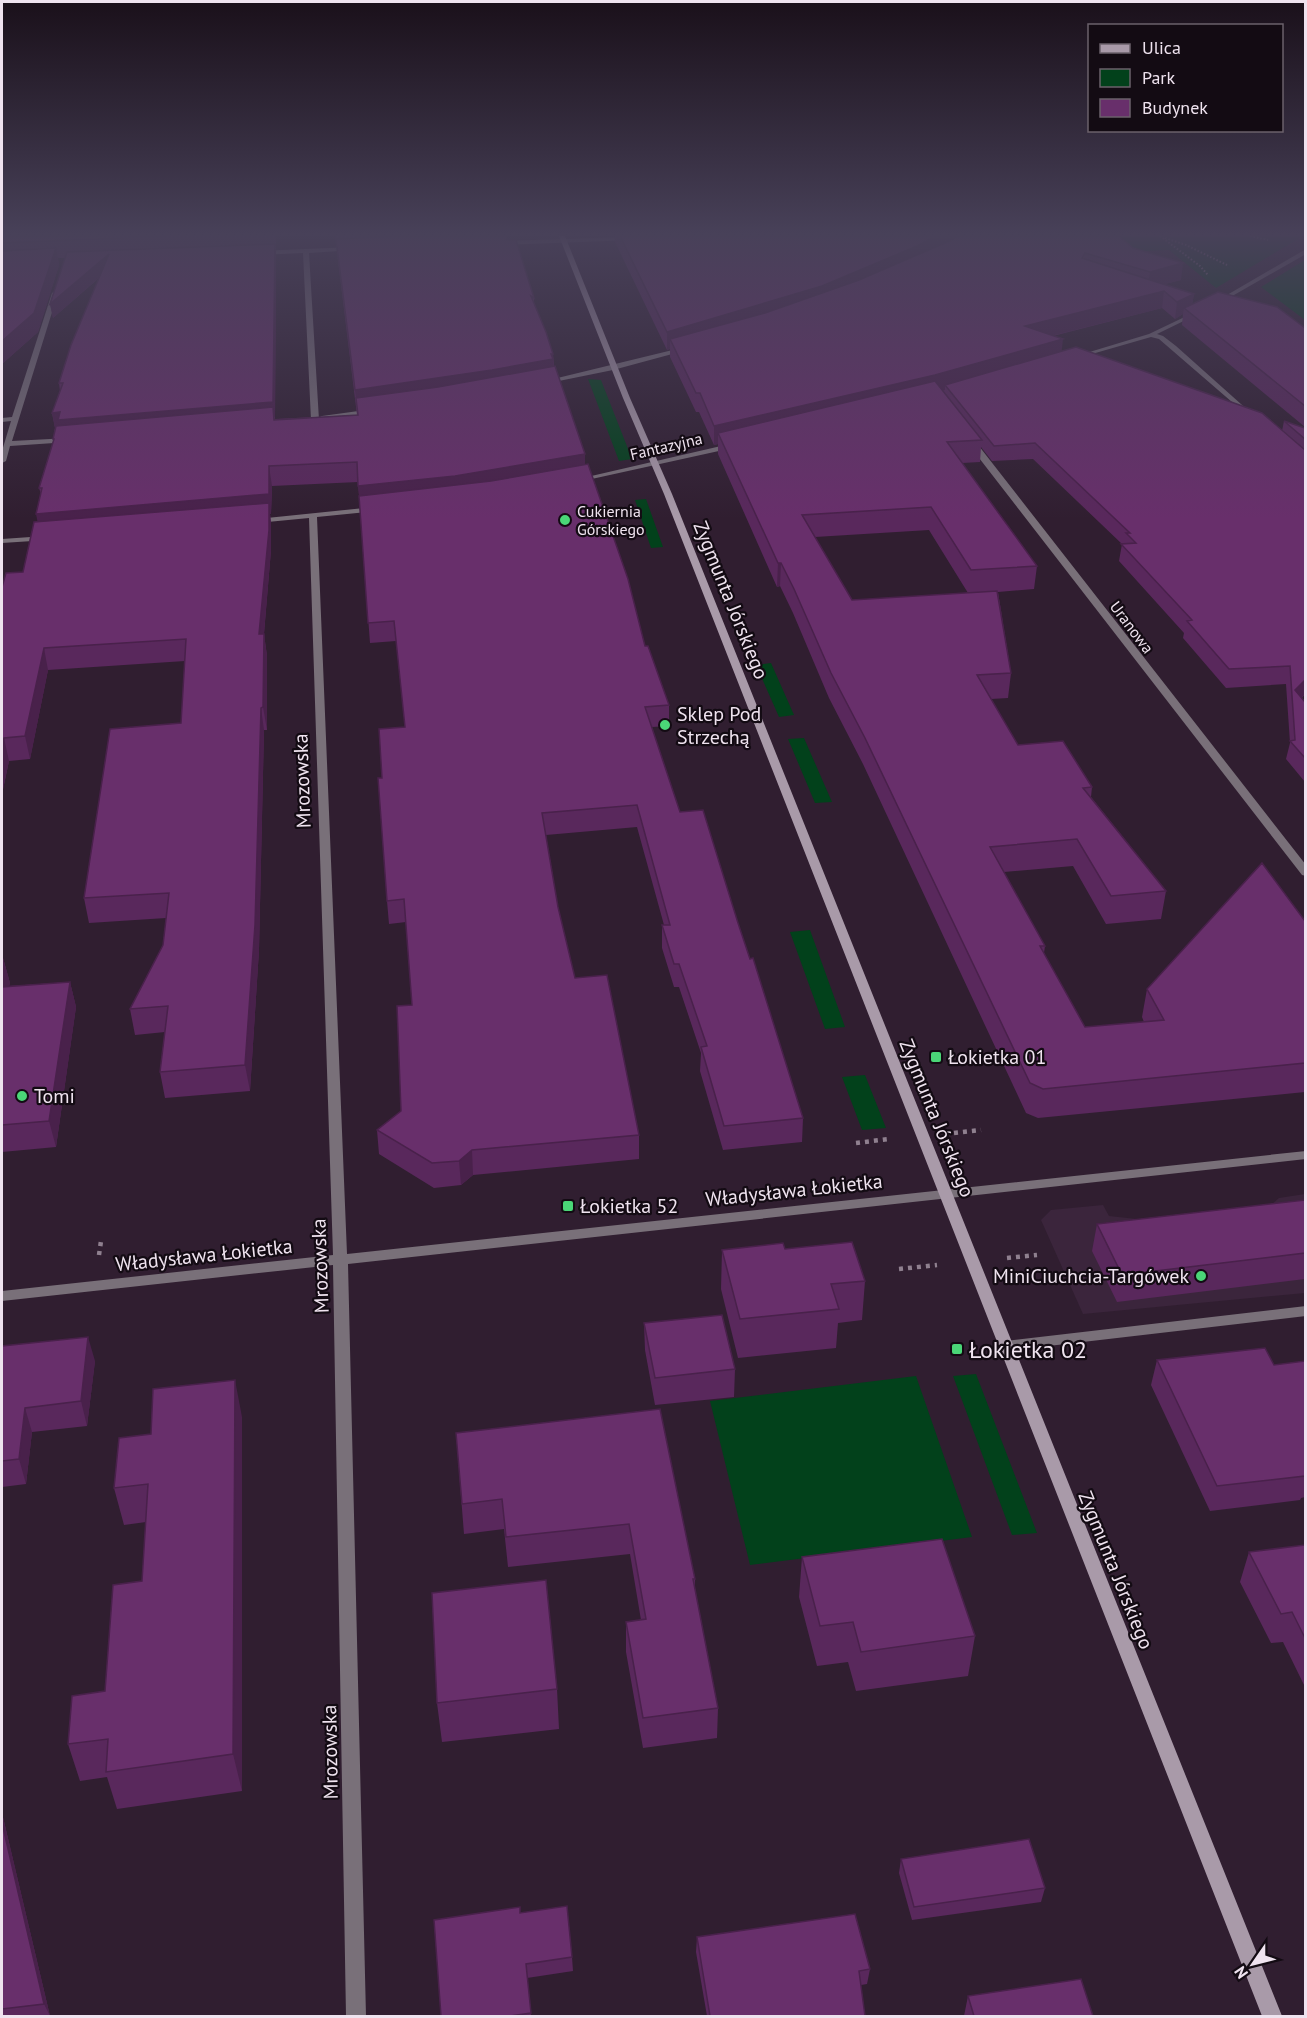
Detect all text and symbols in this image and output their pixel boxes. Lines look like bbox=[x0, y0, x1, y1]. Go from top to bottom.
legend bbox=[1088, 24, 1283, 132]
text: Ulica bbox=[1142, 36, 1181, 59]
text: Park bbox=[1142, 66, 1175, 89]
text: Budynek bbox=[1142, 96, 1208, 119]
street label: Fantazyjna bbox=[628, 428, 704, 464]
place label: Cukiernia Górskiego bbox=[577, 501, 645, 539]
marker: Cukiernia Górskiego bbox=[558, 513, 572, 527]
street label: Zygmunta Jórskiego bbox=[687, 517, 775, 683]
street label: Uranowa bbox=[1106, 597, 1158, 657]
place label: Sklep Pod Strzechą bbox=[677, 701, 761, 750]
marker: Sklep Pod Strzechą bbox=[658, 718, 672, 732]
street label: Mrozowska bbox=[287, 733, 317, 829]
street label: Zygmunta Jórskiego bbox=[893, 1035, 981, 1201]
place label: Łokietka 01 bbox=[948, 1044, 1046, 1070]
marker: Łokietka 01 bbox=[929, 1050, 943, 1064]
place label: Tomi bbox=[34, 1083, 75, 1109]
marker: Tomi bbox=[15, 1089, 29, 1103]
street label: Władysława Łokietka bbox=[704, 1168, 884, 1212]
place label: Łokietka 52 bbox=[580, 1193, 678, 1219]
marker: Łokietka 52 bbox=[561, 1199, 575, 1213]
street label: Mrozowska bbox=[305, 1218, 335, 1314]
street label: Władysława Łokietka bbox=[114, 1233, 294, 1277]
place label: MiniCiuchcia-Targówek bbox=[993, 1263, 1189, 1289]
marker: MiniCiuchcia-Targówek bbox=[1194, 1269, 1208, 1283]
place label: Łokietka 02 bbox=[969, 1334, 1087, 1365]
marker: Łokietka 02 bbox=[950, 1342, 964, 1356]
street label: Zygmunta Jórskiego bbox=[1072, 1487, 1160, 1653]
street label: Mrozowska bbox=[316, 1704, 344, 1800]
north arrow bbox=[1223, 1934, 1283, 1994]
text: N bbox=[1230, 1963, 1252, 1983]

